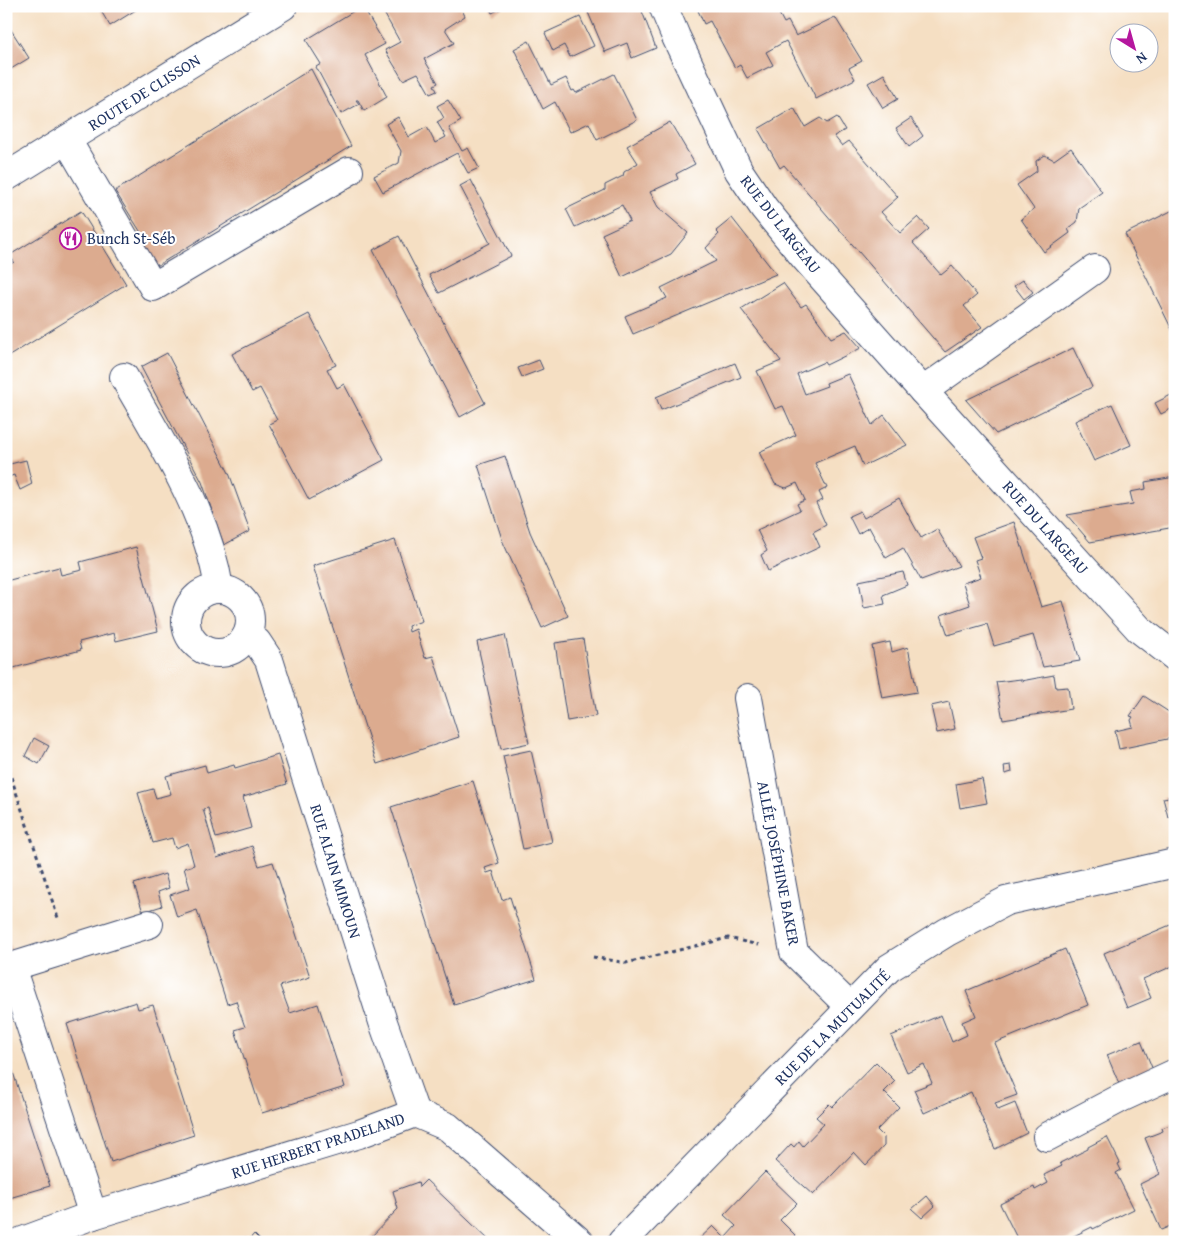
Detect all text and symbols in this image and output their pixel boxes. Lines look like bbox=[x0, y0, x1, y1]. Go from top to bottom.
north arrow bbox=[1108, 22, 1158, 72]
street label: ROUTE DE CLISSON bbox=[83, 47, 205, 136]
text: N bbox=[1132, 48, 1152, 70]
street label: RUE DU LARGEAU bbox=[735, 170, 827, 279]
restaurant icon: Bunch St-Séb bbox=[59, 226, 83, 250]
place label: Bunch St-Séb bbox=[87, 226, 176, 250]
street label: RUE DU LARGEAU bbox=[997, 475, 1095, 580]
street label: ALLÉE JOSÉPHINE BAKER bbox=[751, 779, 807, 948]
street label: RUE ALAIN MIMOUN bbox=[304, 801, 368, 942]
street label: RUE DE LA MUTUALITÉ bbox=[769, 964, 895, 1090]
street label: RUE HERBERT PRADELAND bbox=[228, 1106, 408, 1184]

